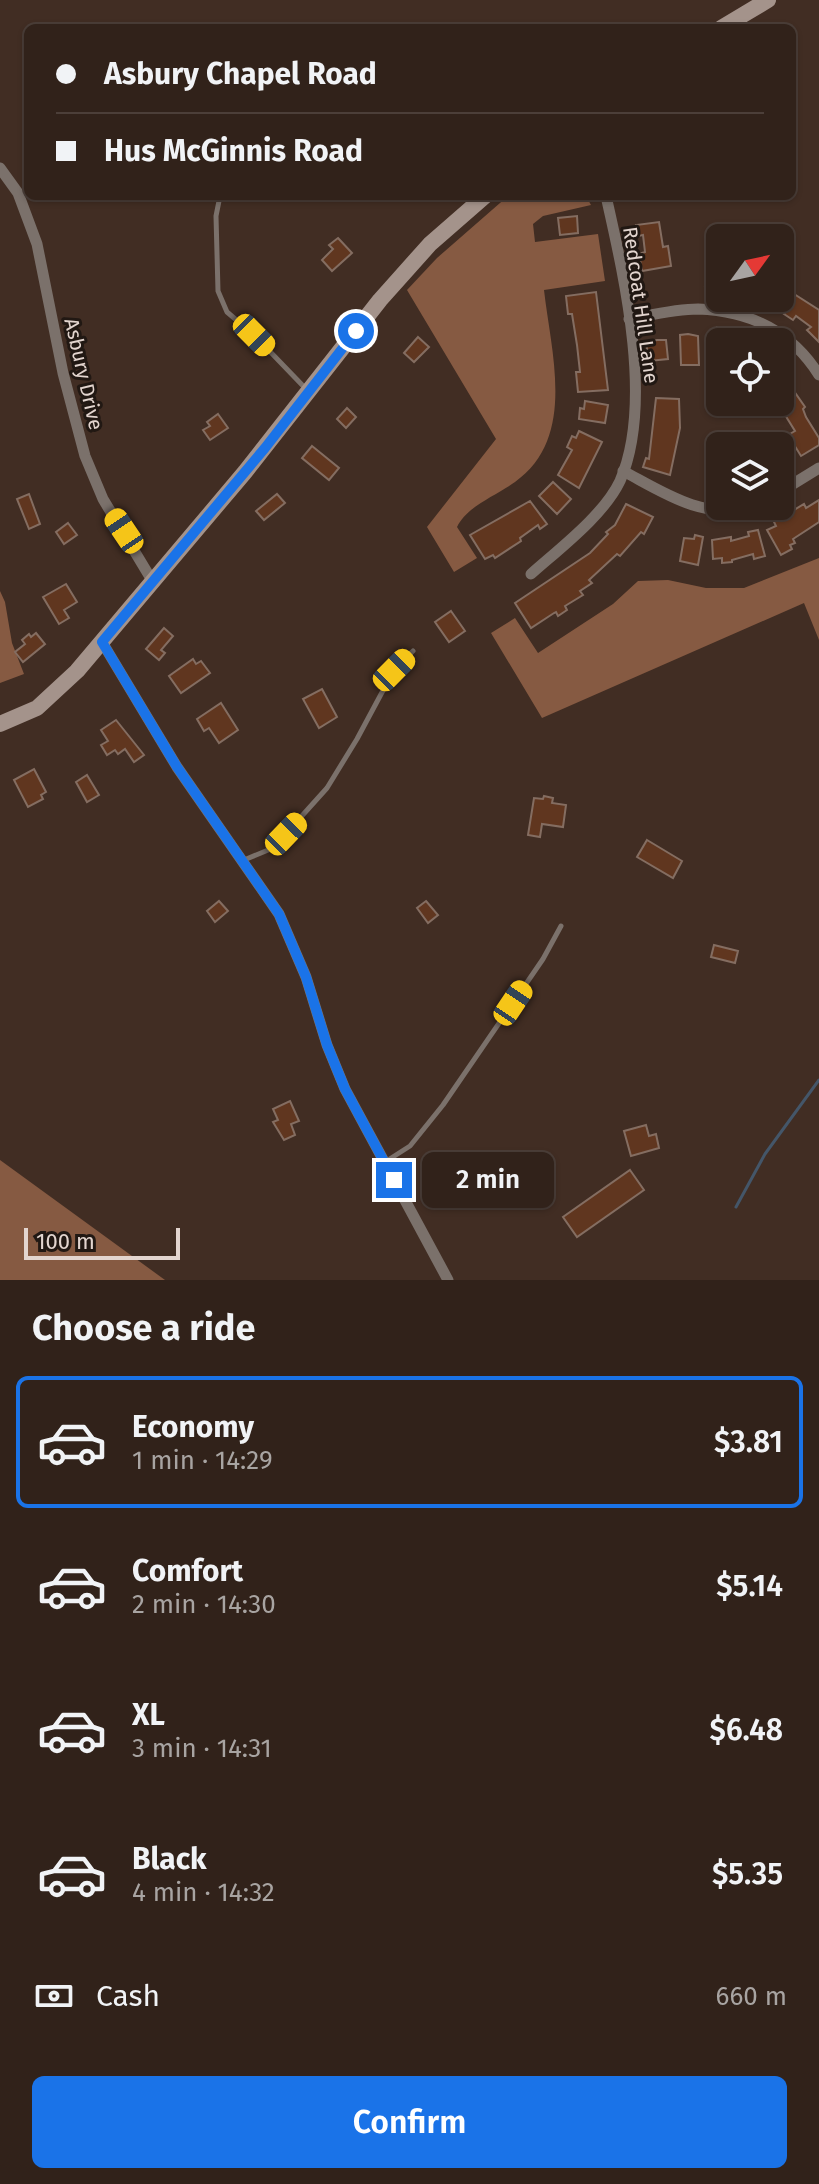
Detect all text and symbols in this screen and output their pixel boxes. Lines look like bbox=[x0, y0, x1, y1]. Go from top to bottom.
text: Asbury Chapel Road bbox=[104, 56, 377, 92]
text: Hus McGinnis Road bbox=[104, 133, 363, 169]
north arrow bbox=[706, 224, 794, 312]
map controls bbox=[706, 224, 794, 520]
street label: Redcoat Hill Lane bbox=[618, 225, 664, 385]
car bbox=[229, 310, 279, 360]
route start bbox=[338, 313, 374, 349]
street label: Asbury Drive bbox=[59, 316, 109, 432]
button: locate bbox=[706, 328, 794, 416]
button: layers bbox=[706, 432, 794, 520]
car bbox=[101, 504, 147, 558]
car bbox=[369, 645, 419, 695]
car bbox=[261, 808, 311, 860]
car bbox=[490, 976, 536, 1030]
callout: 2 min bbox=[422, 1152, 554, 1208]
route end bbox=[376, 1162, 412, 1198]
text: 2 min bbox=[456, 1164, 520, 1195]
scale bar bbox=[24, 1224, 180, 1260]
text: 100 m bbox=[36, 1228, 95, 1255]
text: Choose a ride bbox=[32, 1306, 255, 1350]
icon: car bbox=[36, 1406, 108, 1478]
text: Economy bbox=[132, 1409, 254, 1445]
text: $3.81 bbox=[714, 1424, 783, 1460]
text: 1 min · 14:29 bbox=[132, 1445, 273, 1476]
icon: car bbox=[36, 1550, 108, 1622]
text: Comfort bbox=[132, 1553, 243, 1589]
text: $5.14 bbox=[716, 1568, 783, 1604]
text: 2 min · 14:30 bbox=[132, 1589, 276, 1620]
icon: car bbox=[36, 1694, 108, 1766]
text: XL bbox=[132, 1697, 165, 1733]
text: $6.48 bbox=[710, 1712, 783, 1748]
text: 3 min · 14:31 bbox=[132, 1733, 272, 1764]
icon: car bbox=[36, 1838, 108, 1910]
text: Black bbox=[132, 1841, 207, 1877]
text: $5.35 bbox=[712, 1856, 783, 1892]
text: 4 min · 14:32 bbox=[132, 1877, 275, 1908]
icon: cash bbox=[32, 1974, 76, 2018]
text: Cash bbox=[96, 1978, 160, 2014]
text: 660 m bbox=[716, 1981, 787, 2012]
button: Confirm bbox=[32, 2076, 787, 2168]

